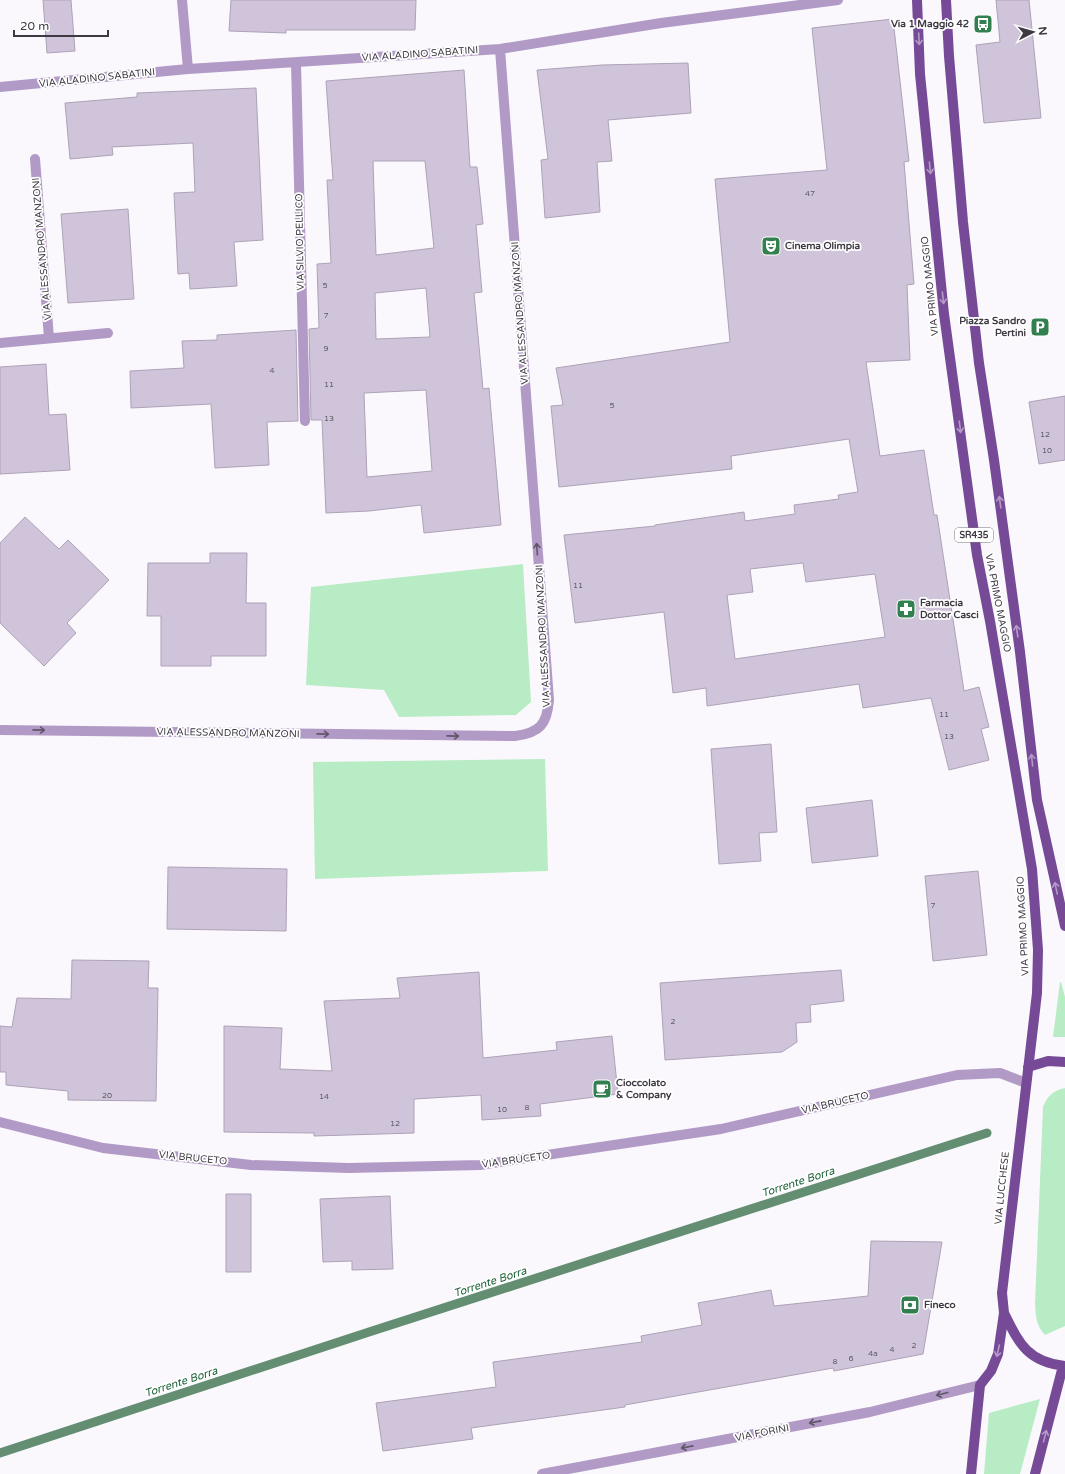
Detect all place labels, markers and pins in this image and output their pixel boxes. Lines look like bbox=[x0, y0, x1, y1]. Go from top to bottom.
bus stop icon: Via 1 Maggio 42 bbox=[972, 13, 994, 35]
place label: Via 1 Maggio 42 bbox=[891, 18, 969, 30]
theatre icon: Cinema Olimpia bbox=[760, 235, 782, 257]
place label: Cinema Olimpia bbox=[785, 240, 861, 252]
place label: Piazza Sandro Pertini bbox=[959, 315, 1027, 339]
parking icon: Piazza Sandro Pertini bbox=[1029, 316, 1051, 338]
place label: Farmacia Dottor Casci bbox=[920, 597, 979, 621]
pharmacy icon: Farmacia Dottor Casci bbox=[895, 598, 917, 620]
place label: Cioccolato & Company bbox=[616, 1077, 672, 1101]
cafe icon: Cioccolato & Company bbox=[591, 1078, 613, 1100]
bank icon: Fineco bbox=[899, 1294, 921, 1316]
place label: Fineco bbox=[924, 1299, 956, 1311]

